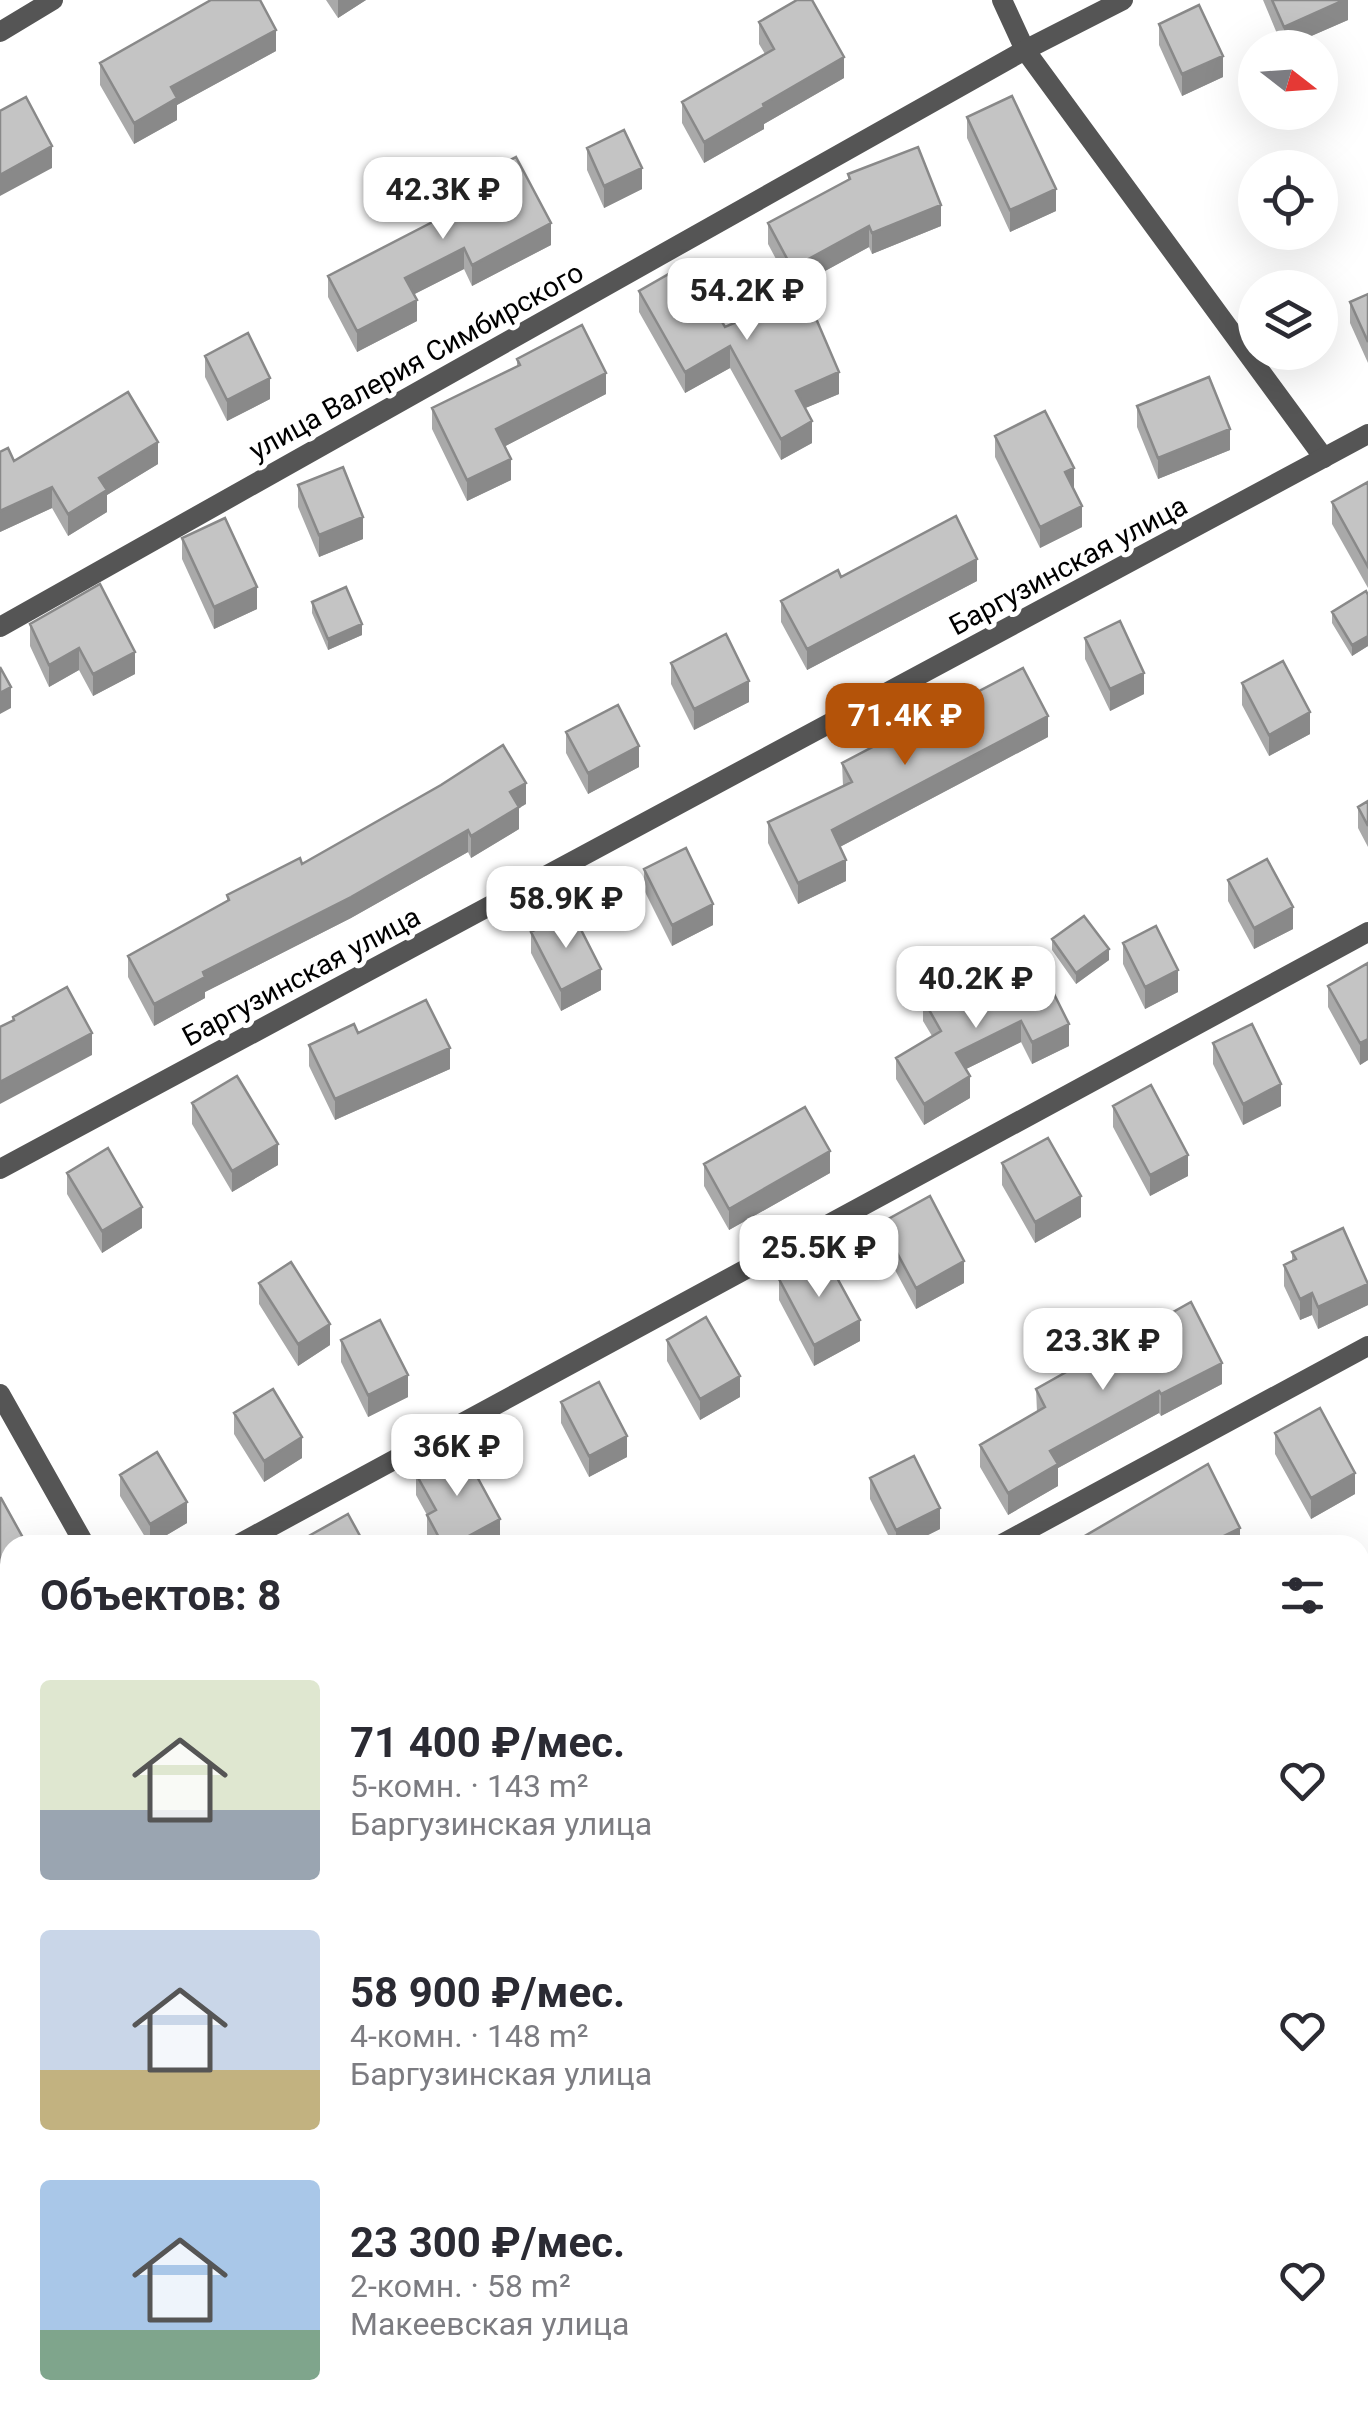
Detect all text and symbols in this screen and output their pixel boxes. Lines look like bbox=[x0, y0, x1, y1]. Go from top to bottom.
north arrow bbox=[1238, 30, 1338, 130]
map controls bbox=[1238, 30, 1338, 370]
button: locate bbox=[1238, 150, 1338, 250]
pin: 42.3K ₽ bbox=[351, 157, 535, 242]
text: 42.3K ₽ bbox=[385, 170, 501, 208]
street label: улица Валерия Симбирского bbox=[243, 256, 589, 467]
pin: 54.2K ₽ bbox=[655, 258, 839, 343]
button: layers bbox=[1238, 270, 1338, 370]
text: 54.2K ₽ bbox=[689, 271, 805, 309]
street label: Баргузинская улица bbox=[944, 489, 1193, 642]
pin: 71.4K ₽ bbox=[813, 683, 997, 768]
text: 71.4K ₽ bbox=[847, 696, 963, 734]
pin: 58.9K ₽ bbox=[474, 866, 658, 951]
text: 58.9K ₽ bbox=[508, 879, 624, 917]
street label: Баргузинская улица bbox=[177, 900, 426, 1053]
pin: 40.2K ₽ bbox=[884, 946, 1068, 1031]
text: 40.2K ₽ bbox=[918, 959, 1034, 997]
pin: 25.5K ₽ bbox=[727, 1215, 911, 1300]
text: 25.5K ₽ bbox=[761, 1228, 877, 1266]
pin: 23.3K ₽ bbox=[1011, 1308, 1195, 1393]
text: 23.3K ₽ bbox=[1045, 1321, 1161, 1359]
pin: 36K ₽ bbox=[387, 1414, 527, 1499]
text: 36K ₽ bbox=[413, 1427, 501, 1465]
icon: filters bbox=[1275, 1568, 1330, 1623]
text: Объектов: 8 bbox=[40, 1571, 281, 1620]
text: 71 400 ₽/мес. bbox=[350, 1718, 625, 1767]
icon: home bbox=[120, 1720, 240, 1840]
icon: heart bbox=[1275, 1753, 1330, 1808]
text: 5-комн. · 143 m² bbox=[350, 1767, 589, 1805]
text: Баргузинская улица bbox=[350, 1805, 652, 1843]
text: 58 900 ₽/мес. bbox=[350, 1968, 625, 2017]
icon: home bbox=[120, 1970, 240, 2090]
icon: heart bbox=[1275, 2003, 1330, 2058]
text: 4-комн. · 148 m² bbox=[350, 2017, 589, 2055]
text: Баргузинская улица bbox=[350, 2055, 652, 2093]
text: 23 300 ₽/мес. bbox=[350, 2218, 625, 2267]
icon: home bbox=[120, 2220, 240, 2340]
icon: heart bbox=[1275, 2253, 1330, 2308]
text: 2-комн. · 58 m² bbox=[350, 2267, 571, 2305]
text: Макеевская улица bbox=[350, 2305, 629, 2343]

